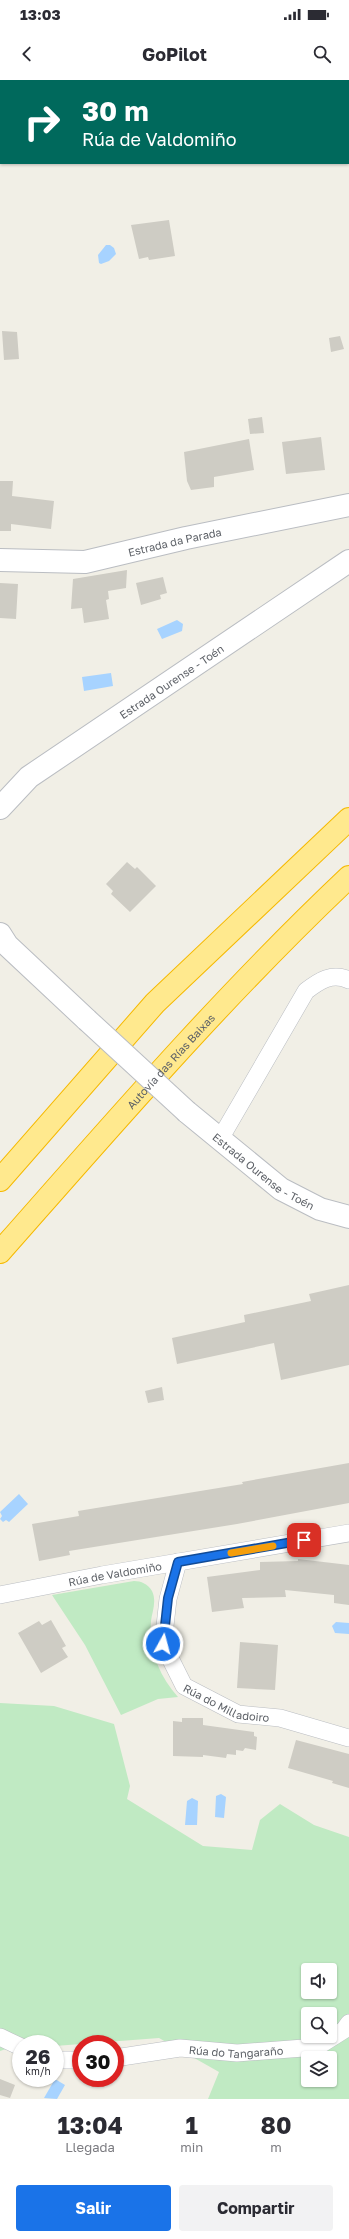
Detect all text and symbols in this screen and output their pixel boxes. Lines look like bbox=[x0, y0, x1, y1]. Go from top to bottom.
text: 13:03 bbox=[20, 5, 61, 23]
icon: back bbox=[16, 43, 38, 65]
text: GoPilot bbox=[142, 43, 207, 65]
icon: search bbox=[311, 43, 333, 65]
text: 30 m bbox=[82, 94, 149, 127]
icon: right bbox=[16, 96, 68, 148]
text: Rúa de Valdomiño bbox=[82, 128, 237, 150]
street label: Estrada da Parada bbox=[126, 524, 223, 558]
street label: Estrada Ourense - Toén bbox=[117, 641, 226, 721]
street label: Autovía das Rías Baixas bbox=[124, 1011, 217, 1111]
street label: Estrada Ourense - Toén bbox=[210, 1130, 317, 1212]
pin bbox=[287, 1523, 321, 1557]
icon: arrive bbox=[293, 1529, 315, 1551]
street label: Rúa de Valdomiño bbox=[67, 1558, 163, 1588]
position arrow bbox=[142, 1623, 184, 1665]
street label: Rúa do Milladoiro bbox=[181, 1680, 270, 1723]
map controls bbox=[301, 1963, 337, 2087]
button: sound bbox=[301, 1963, 337, 1999]
button: search bbox=[301, 2007, 337, 2043]
speed limit sign: 30 bbox=[72, 2035, 124, 2087]
street label: Rúa do Tangaraño bbox=[188, 2042, 284, 2060]
text: 26 bbox=[26, 2044, 50, 2068]
button: layers bbox=[301, 2051, 337, 2087]
text: km/h bbox=[25, 2065, 51, 2077]
text: 13:04 bbox=[57, 2110, 123, 2139]
text: 1 bbox=[185, 2110, 198, 2139]
text: 80 bbox=[261, 2110, 292, 2139]
text: Llegada bbox=[65, 2139, 115, 2155]
text: min bbox=[180, 2139, 203, 2155]
text: m bbox=[270, 2139, 282, 2155]
button: Salir bbox=[16, 2185, 171, 2231]
button: Compartir bbox=[179, 2185, 333, 2231]

